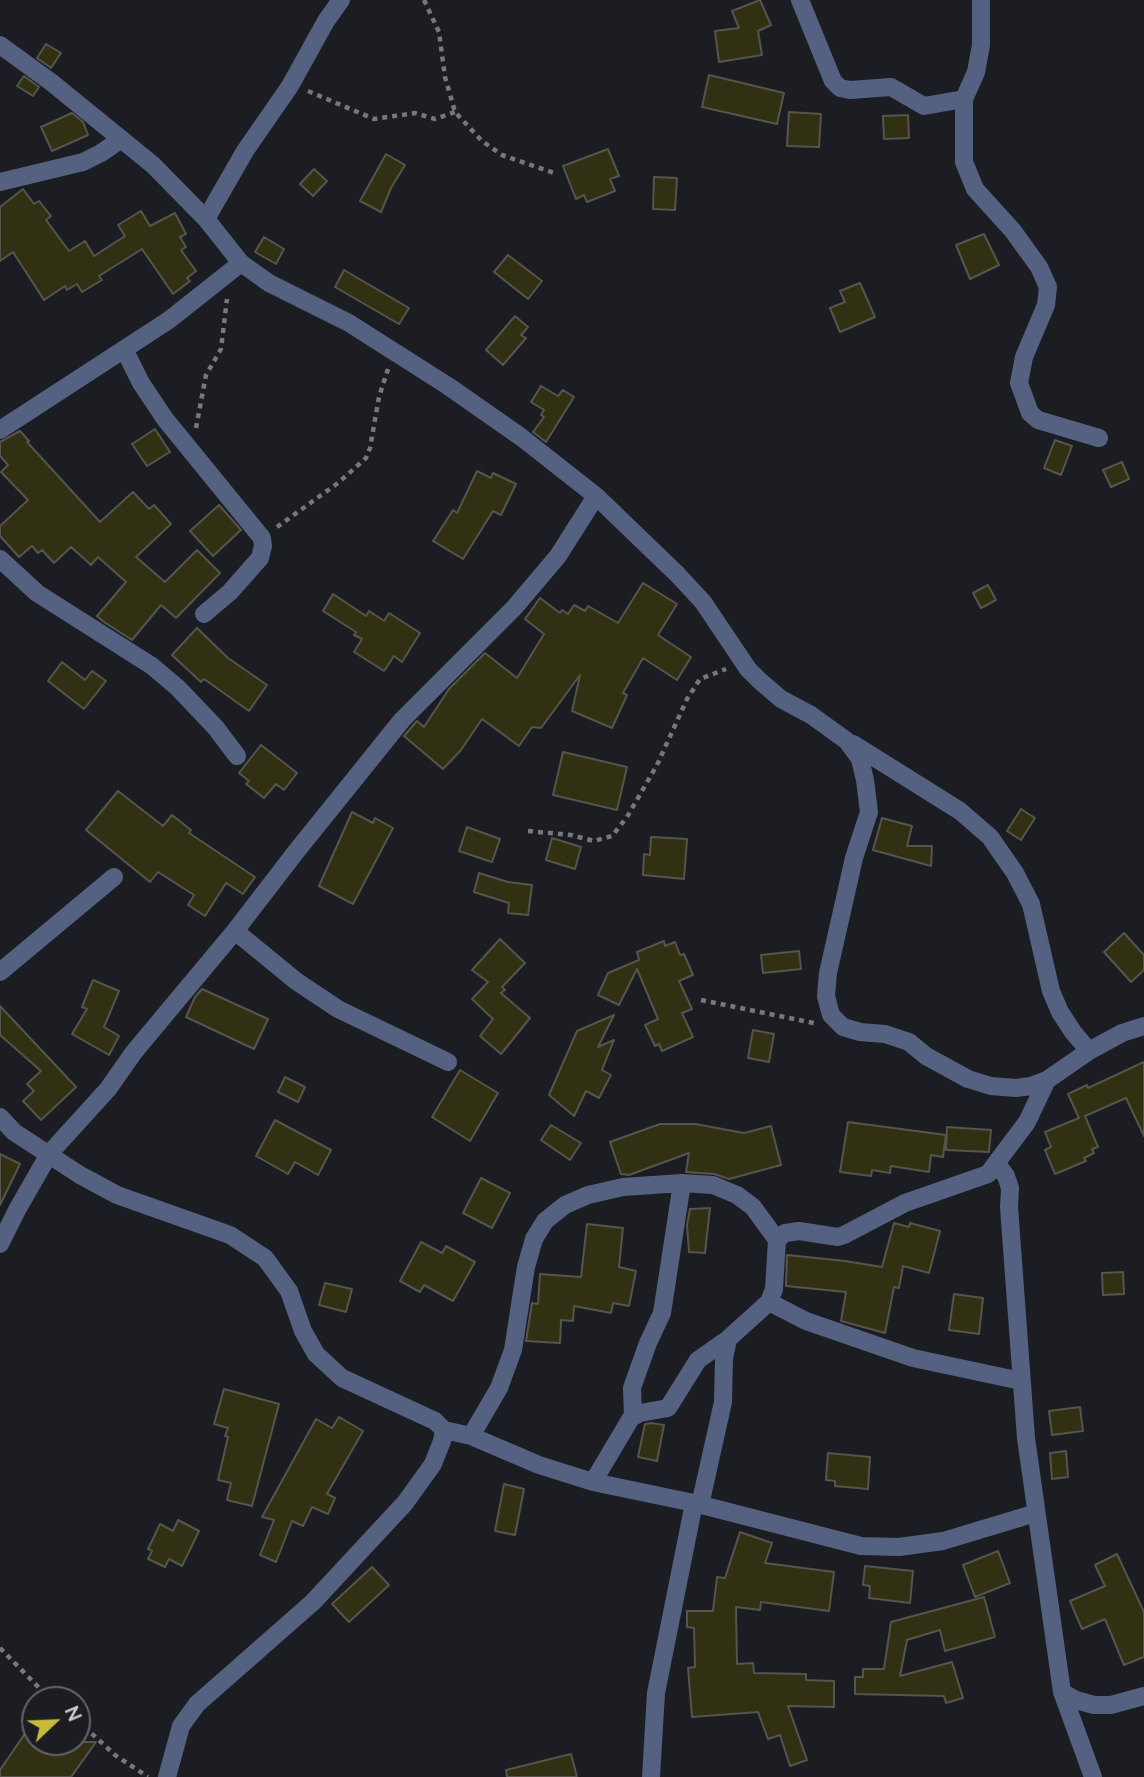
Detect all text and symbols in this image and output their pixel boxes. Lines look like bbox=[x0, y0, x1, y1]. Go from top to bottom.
north arrow bbox=[21, 1686, 91, 1756]
text: N bbox=[60, 1702, 87, 1725]

